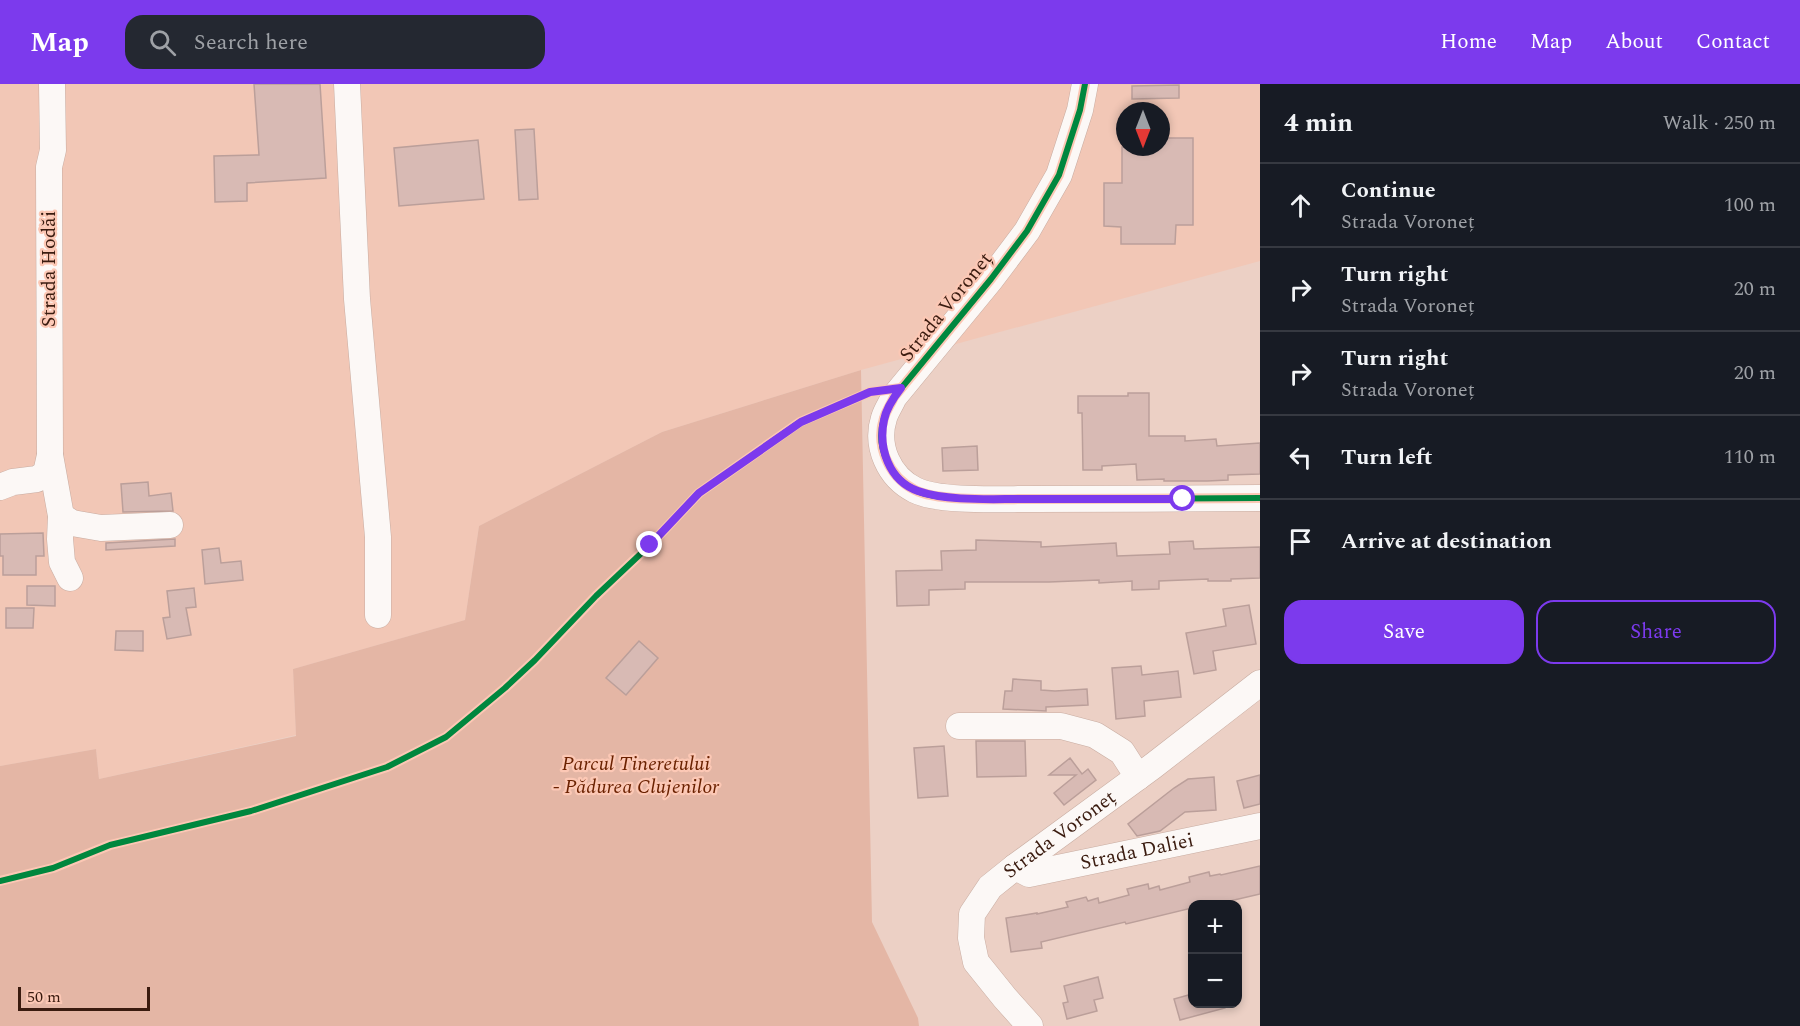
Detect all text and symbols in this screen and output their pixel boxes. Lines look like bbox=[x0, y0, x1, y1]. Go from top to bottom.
search box bbox=[125, 15, 545, 69]
text: Map bbox=[30, 21, 89, 64]
icon: search bbox=[146, 26, 179, 59]
text: Search here bbox=[194, 26, 308, 59]
text: Home bbox=[1440, 26, 1497, 58]
text: Map bbox=[1530, 26, 1572, 58]
text: About bbox=[1605, 26, 1663, 58]
text: Contact bbox=[1696, 26, 1770, 58]
north arrow bbox=[1116, 102, 1170, 156]
text: 4 min bbox=[1284, 103, 1353, 143]
text: Walk · 250 m bbox=[1663, 108, 1776, 138]
text: Continue bbox=[1341, 174, 1436, 207]
icon: ahead bbox=[1284, 189, 1317, 222]
text: 100 m bbox=[1724, 190, 1776, 220]
text: Strada Voroneț bbox=[1341, 207, 1475, 237]
street label: Strada Hodăi bbox=[34, 211, 64, 327]
street label: Strada Voroneț bbox=[892, 246, 1000, 368]
text: Turn right bbox=[1341, 258, 1448, 291]
icon: right bbox=[1284, 273, 1317, 306]
text: 20 m bbox=[1734, 274, 1776, 304]
text: Strada Voroneț bbox=[1341, 291, 1475, 321]
text: Turn right bbox=[1341, 342, 1448, 375]
icon: right bbox=[1284, 357, 1317, 390]
text: 20 m bbox=[1734, 358, 1776, 388]
text: Strada Voroneț bbox=[1341, 375, 1475, 405]
icon: left bbox=[1284, 441, 1317, 474]
text: Turn left bbox=[1341, 441, 1433, 474]
text: 110 m bbox=[1724, 442, 1776, 472]
route start bbox=[1169, 485, 1195, 511]
icon: arrive bbox=[1284, 525, 1317, 558]
text: Arrive at destination bbox=[1341, 525, 1552, 558]
route end bbox=[636, 531, 662, 557]
button: Save bbox=[1284, 600, 1524, 664]
button: Share bbox=[1536, 600, 1776, 664]
park label: Parcul Tineretului - Pădurea Clujenilor bbox=[553, 749, 720, 802]
street label: Strada Voroneț bbox=[997, 783, 1122, 886]
street label: Strada Daliei bbox=[1078, 825, 1197, 878]
map controls bbox=[1188, 900, 1242, 1008]
button: + bbox=[1188, 900, 1242, 954]
button: − bbox=[1188, 954, 1242, 1008]
scale bar bbox=[18, 984, 150, 1012]
text: 50 m bbox=[27, 985, 61, 1009]

